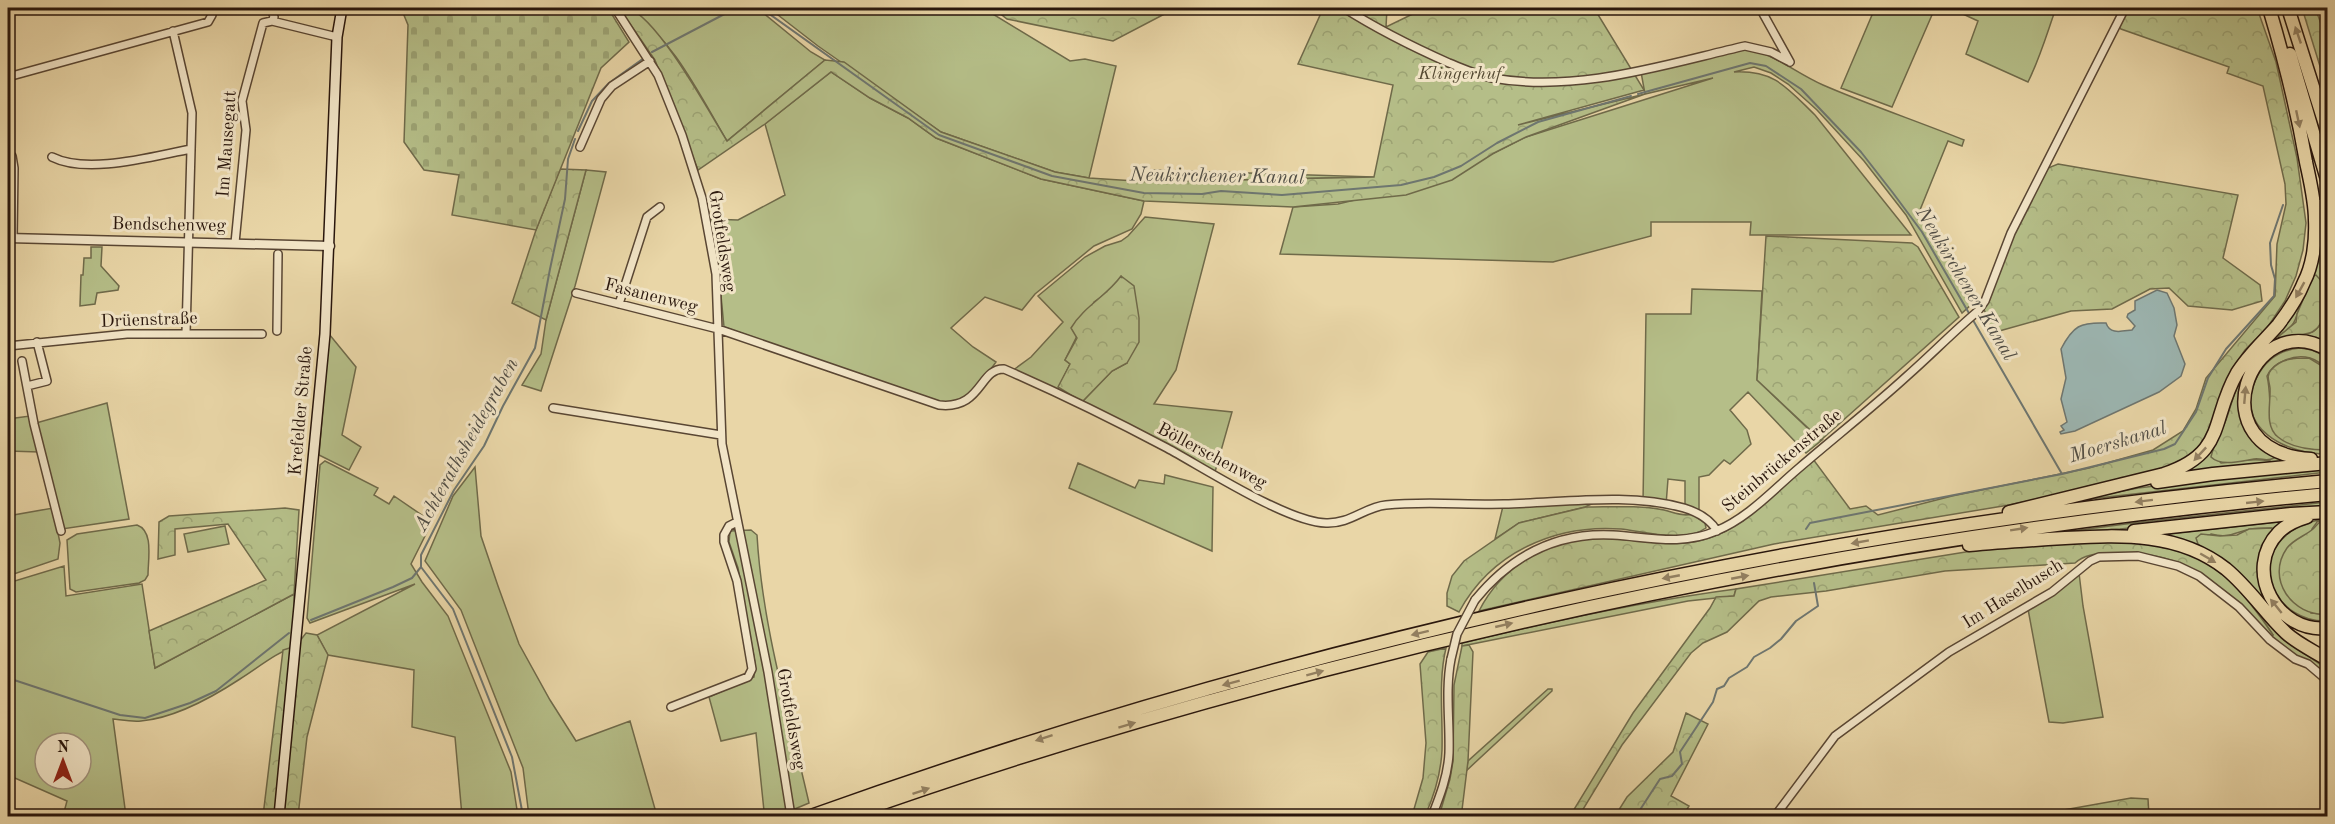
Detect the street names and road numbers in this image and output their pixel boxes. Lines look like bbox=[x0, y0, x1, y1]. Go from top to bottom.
street label: Im Mausegatt bbox=[214, 90, 240, 198]
street label: Grotfeldsweg bbox=[705, 189, 739, 294]
street label: Bendschenweg bbox=[112, 215, 227, 235]
street label: Fasanenweg bbox=[603, 276, 700, 316]
street label: Drüenstraße bbox=[100, 309, 198, 331]
street label: Krefelder Straße bbox=[286, 345, 316, 477]
street label: Steinbrückenstraße bbox=[1719, 406, 1845, 516]
street label: Böllerschenweg bbox=[1154, 420, 1270, 493]
street label: Im Haselbusch bbox=[1960, 556, 2067, 632]
street label: Grotfeldsweg bbox=[773, 667, 809, 772]

